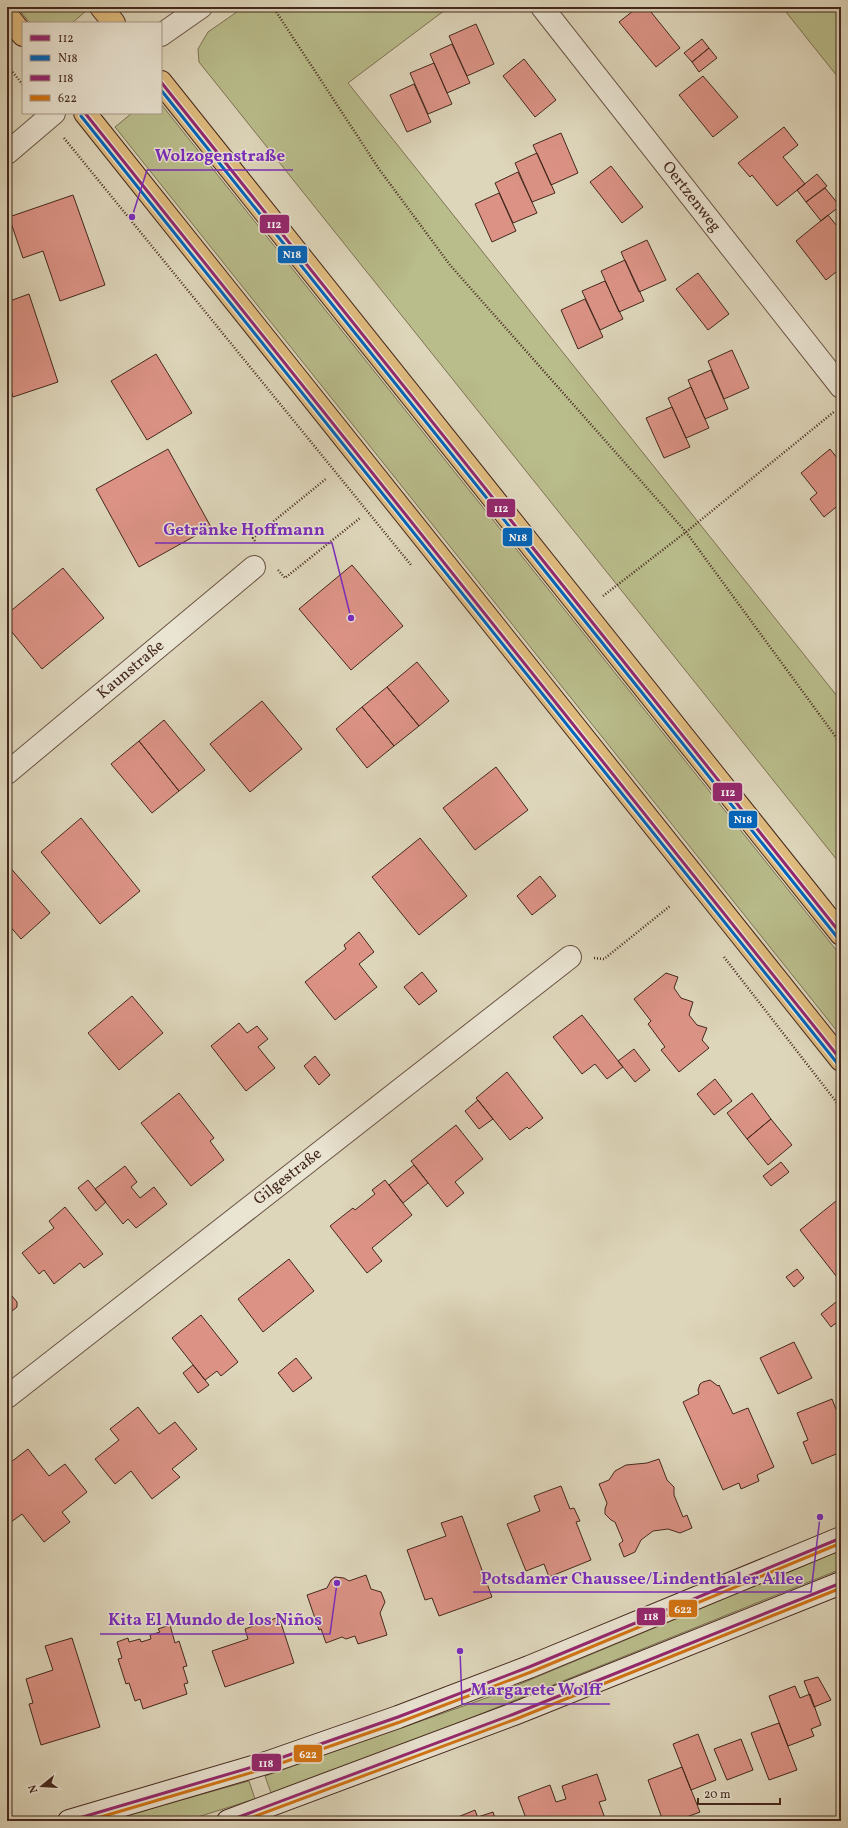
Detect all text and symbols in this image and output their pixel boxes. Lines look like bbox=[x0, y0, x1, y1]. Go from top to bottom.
legend bbox=[22, 22, 162, 114]
text: 112 bbox=[58, 31, 74, 47]
text: N18 bbox=[58, 51, 78, 67]
text: 118 bbox=[58, 71, 73, 87]
text: 622 bbox=[58, 91, 77, 107]
callout: Wolzogenstraße bbox=[147, 141, 293, 170]
text: Wolzogenstraße bbox=[155, 145, 285, 168]
street label: Oertzenweg bbox=[656, 157, 726, 237]
line badge: 112 bbox=[259, 214, 290, 234]
text: 112 bbox=[267, 218, 282, 233]
line badge: N18 bbox=[277, 245, 308, 264]
text: N18 bbox=[283, 248, 301, 263]
line badge: 112 bbox=[486, 498, 516, 518]
text: 112 bbox=[494, 502, 509, 517]
callout: Getränke Hoffmann bbox=[155, 514, 332, 543]
text: Getränke Hoffmann bbox=[163, 519, 325, 542]
line badge: N18 bbox=[502, 527, 533, 547]
text: N18 bbox=[509, 531, 527, 546]
street label: Kaunstraße bbox=[93, 635, 169, 705]
line badge: 112 bbox=[712, 782, 743, 802]
text: 112 bbox=[721, 786, 736, 801]
line badge: N18 bbox=[728, 810, 758, 829]
text: N18 bbox=[734, 813, 752, 828]
street label: Gilgestraße bbox=[249, 1143, 327, 1211]
callout: Potsdamer Chaussee/Lindenthaler Allee bbox=[473, 1563, 811, 1592]
text: Potsdamer Chaussee/Lindenthaler Allee bbox=[481, 1568, 804, 1591]
line badge: 622 bbox=[668, 1599, 698, 1618]
text: 622 bbox=[674, 1603, 692, 1618]
callout: Kita El Mundo de los Niños bbox=[100, 1605, 330, 1634]
line badge: 118 bbox=[636, 1607, 666, 1626]
text: Kita El Mundo de los Niños bbox=[108, 1609, 322, 1632]
text: 118 bbox=[644, 1610, 658, 1625]
callout: Margarete Wolff bbox=[462, 1675, 610, 1704]
text: Margarete Wolff bbox=[471, 1679, 603, 1702]
line badge: 622 bbox=[293, 1744, 323, 1763]
text: 622 bbox=[299, 1748, 317, 1763]
line badge: 118 bbox=[251, 1753, 282, 1772]
text: 118 bbox=[259, 1757, 273, 1772]
north arrow bbox=[22, 1766, 62, 1806]
scale bar bbox=[698, 1780, 780, 1806]
text: N bbox=[26, 1783, 42, 1795]
text: 20 m bbox=[704, 1787, 731, 1803]

